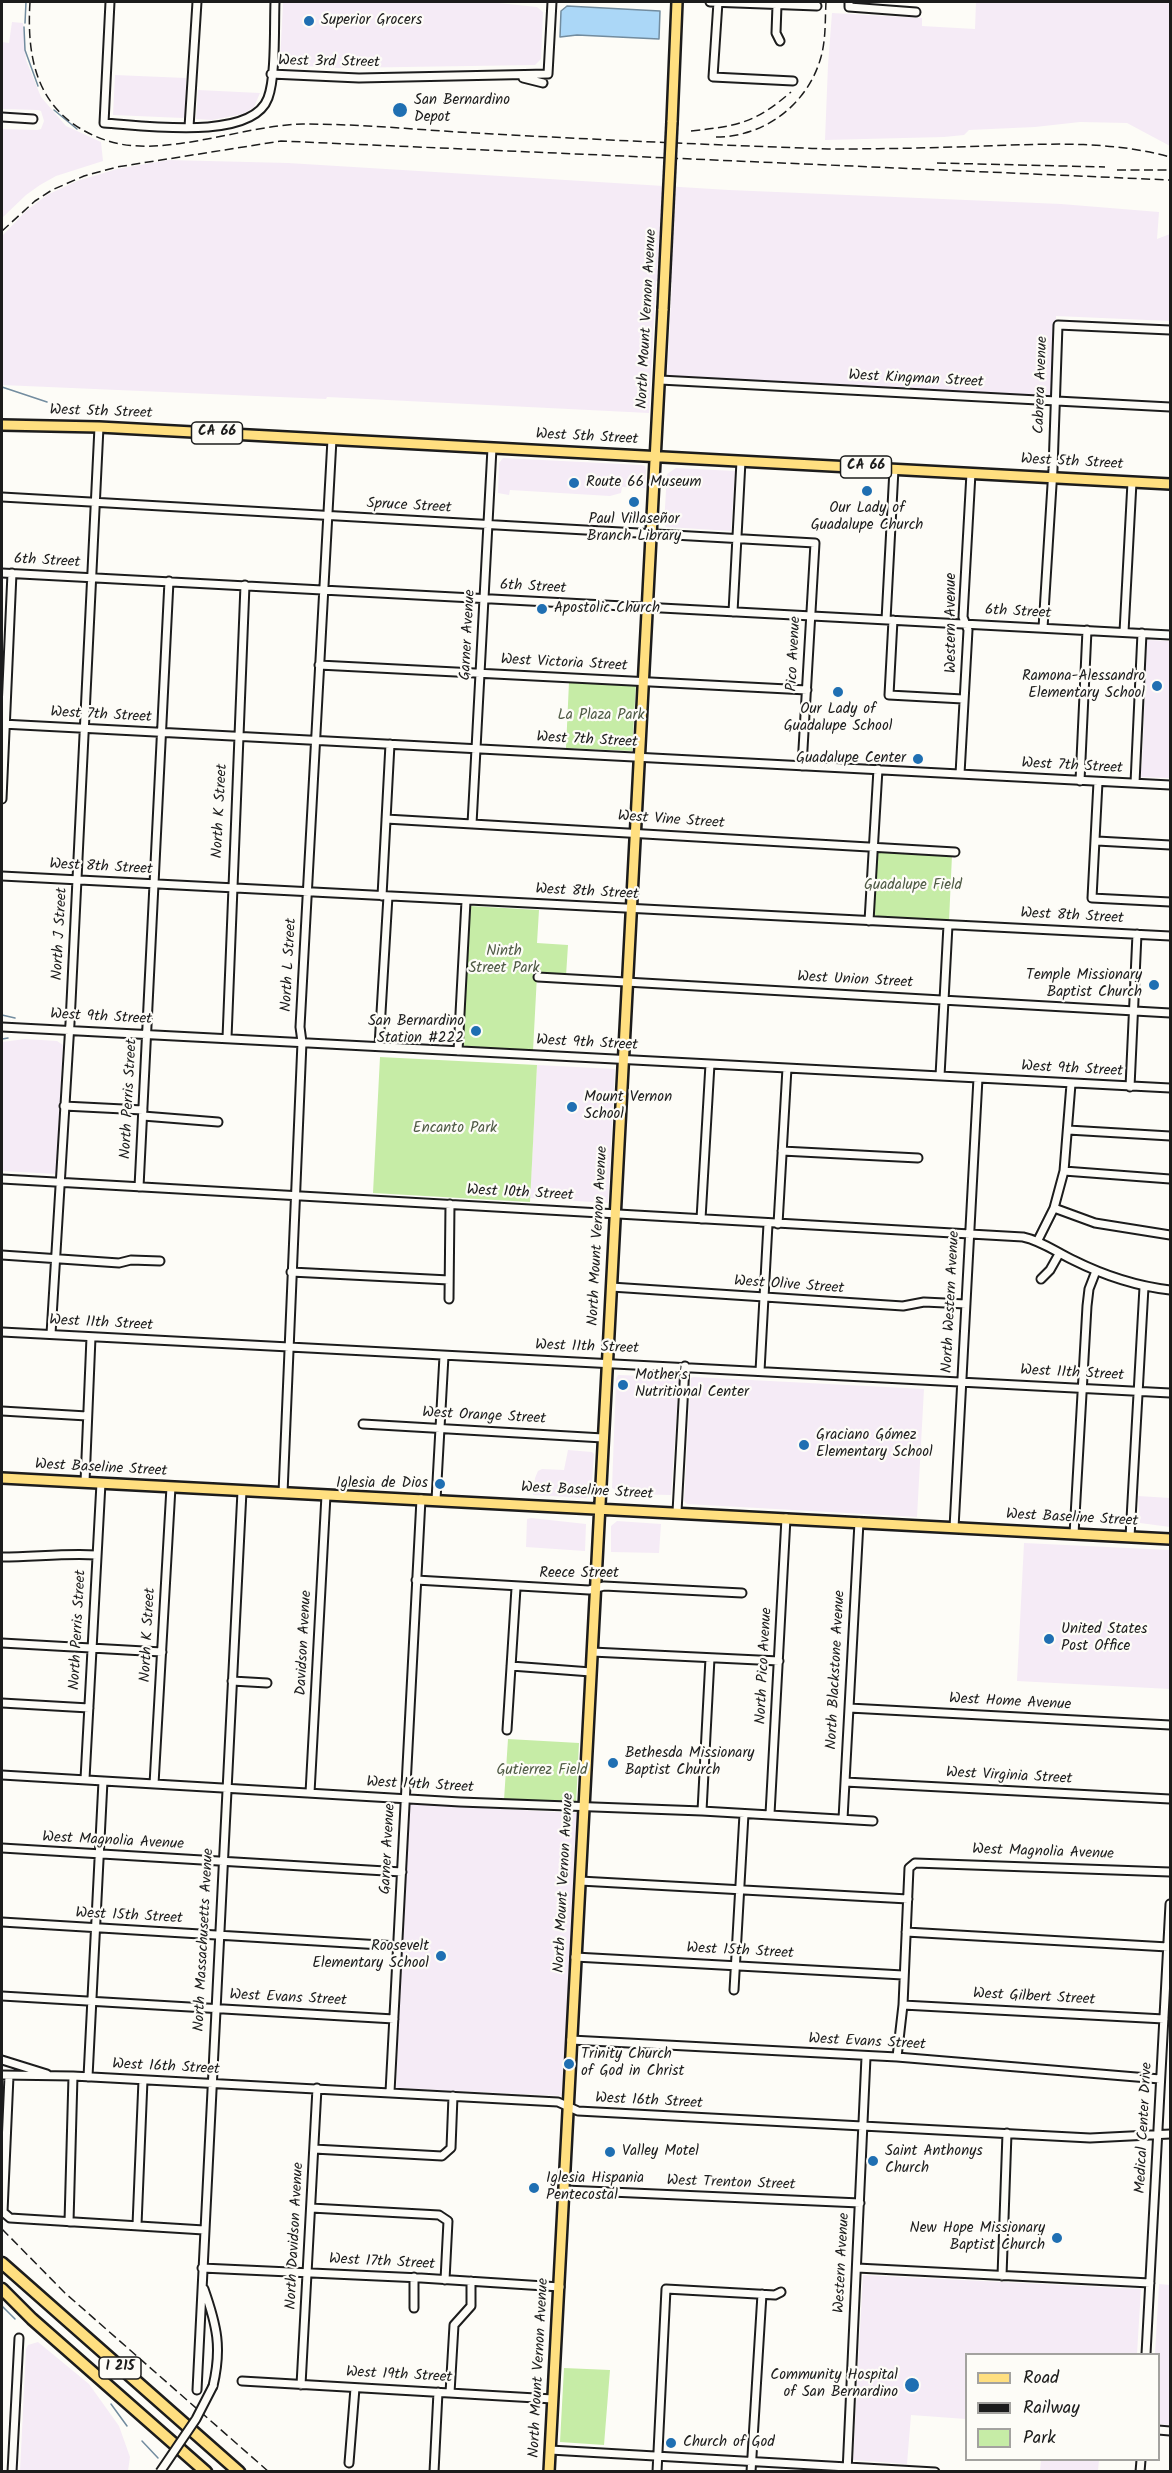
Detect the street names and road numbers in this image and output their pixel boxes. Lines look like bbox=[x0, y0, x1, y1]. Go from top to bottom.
street label: West 3rd Street bbox=[278, 53, 380, 73]
street label: North Mount Vernon Avenue bbox=[634, 229, 662, 409]
street label: Cabrera Avenue bbox=[1031, 336, 1053, 434]
street label: West Kingman Street bbox=[848, 367, 984, 393]
street label: West 5th Street bbox=[49, 402, 153, 424]
road number: CA 66 bbox=[192, 422, 242, 444]
street label: West 5th Street bbox=[535, 426, 639, 450]
street label: West 5th Street bbox=[1020, 451, 1124, 475]
road number: CA 66 bbox=[840, 456, 892, 478]
street label: Spruce Street bbox=[366, 496, 452, 518]
street label: 6th Street bbox=[13, 551, 81, 573]
street label: Western Avenue bbox=[943, 573, 961, 673]
street label: 6th Street bbox=[499, 577, 567, 599]
street label: Garner Avenue bbox=[458, 589, 480, 681]
street label: 6th Street bbox=[984, 602, 1052, 624]
street label: Pico Avenue bbox=[784, 616, 806, 692]
street label: West Victoria Street bbox=[500, 652, 628, 676]
street label: West 7th Street bbox=[50, 704, 152, 728]
street label: West 7th Street bbox=[536, 729, 638, 753]
street label: West 7th Street bbox=[1021, 755, 1123, 779]
street label: North K Street bbox=[210, 763, 232, 859]
street label: West Vine Street bbox=[617, 808, 725, 834]
street label: West 8th Street bbox=[49, 856, 153, 880]
street label: West 8th Street bbox=[535, 881, 639, 905]
street label: North J Street bbox=[50, 887, 72, 981]
street label: West 8th Street bbox=[1020, 905, 1124, 929]
street label: North L Street bbox=[279, 918, 301, 1012]
street label: West Union Street bbox=[797, 969, 913, 993]
street label: West 9th Street bbox=[50, 1006, 152, 1030]
street label: West 9th Street bbox=[536, 1032, 638, 1056]
street label: North Perris Street bbox=[118, 1038, 142, 1160]
street label: West 9th Street bbox=[1021, 1058, 1123, 1082]
street label: North Mount Vernon Avenue bbox=[585, 1146, 613, 1326]
street label: West 10th Street bbox=[466, 1182, 574, 1206]
street label: North Western Avenue bbox=[939, 1230, 965, 1374]
street label: West Olive Street bbox=[733, 1273, 845, 1299]
street label: West 11th Street bbox=[49, 1312, 153, 1336]
street label: West 11th Street bbox=[535, 1337, 639, 1359]
street label: West 11th Street bbox=[1020, 1362, 1124, 1386]
street label: West Orange Street bbox=[422, 1405, 546, 1429]
street label: West Baseline Street bbox=[34, 1457, 168, 1481]
street label: West Baseline Street bbox=[520, 1480, 654, 1504]
street label: West Baseline Street bbox=[1005, 1507, 1139, 1531]
street label: Reece Street bbox=[539, 1565, 619, 1583]
street label: North Perris Street bbox=[67, 1569, 91, 1691]
street label: North K Street bbox=[138, 1587, 160, 1683]
street label: Davidson Avenue bbox=[293, 1590, 317, 1696]
street label: North Blackstone Avenue bbox=[824, 1590, 850, 1750]
street label: North Pico Avenue bbox=[753, 1607, 777, 1725]
street label: West Home Avenue bbox=[948, 1691, 1072, 1715]
street label: West Virginia Street bbox=[945, 1765, 1073, 1789]
street label: West 14th Street bbox=[366, 1774, 474, 1798]
street label: North Mount Vernon Avenue bbox=[551, 1793, 579, 1973]
street label: Garner Avenue bbox=[378, 1803, 400, 1895]
street label: West Magnolia Avenue bbox=[42, 1829, 184, 1855]
street label: West Magnolia Avenue bbox=[972, 1842, 1114, 1864]
street label: North Massachusetts Avenue bbox=[191, 1848, 219, 2032]
street label: West 15th Street bbox=[75, 1905, 183, 1929]
street label: West 15th Street bbox=[686, 1940, 794, 1964]
street label: West Gilbert Street bbox=[972, 1986, 1096, 2010]
street label: West Evans Street bbox=[229, 1987, 347, 2011]
street label: West Evans Street bbox=[808, 2031, 926, 2055]
street label: West 16th Street bbox=[112, 2056, 220, 2080]
street label: Medical Center Drive bbox=[1133, 2062, 1157, 2194]
street label: West 16th Street bbox=[595, 2090, 703, 2114]
street label: North Davidson Avenue bbox=[283, 2162, 309, 2310]
street label: West Trenton Street bbox=[666, 2173, 796, 2195]
street label: Western Avenue bbox=[831, 2212, 855, 2314]
street label: West 17th Street bbox=[328, 2251, 436, 2275]
street label: North Mount Vernon Avenue bbox=[526, 2278, 554, 2458]
road number: I 215 bbox=[99, 2357, 141, 2379]
street label: West 19th Street bbox=[345, 2364, 453, 2388]

